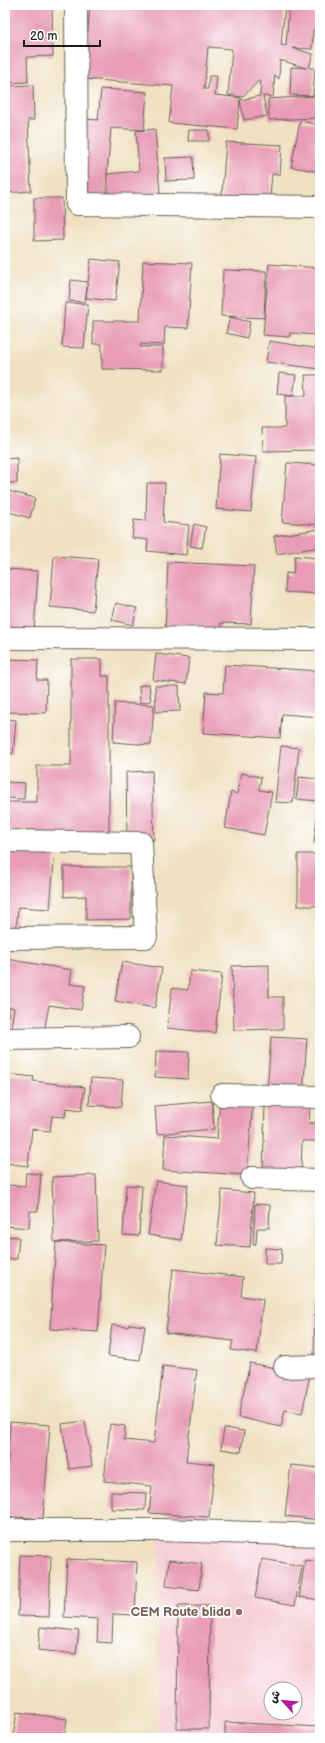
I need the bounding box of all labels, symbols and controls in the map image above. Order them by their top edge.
scale bar [24,22,100,48]
text: 20 m [30,29,57,44]
place label: CEM Route blida [131,1604,231,1620]
marker: CEM Route blida [234,1607,244,1617]
north arrow [263,1681,303,1721]
text: ش [266,1688,283,1705]

